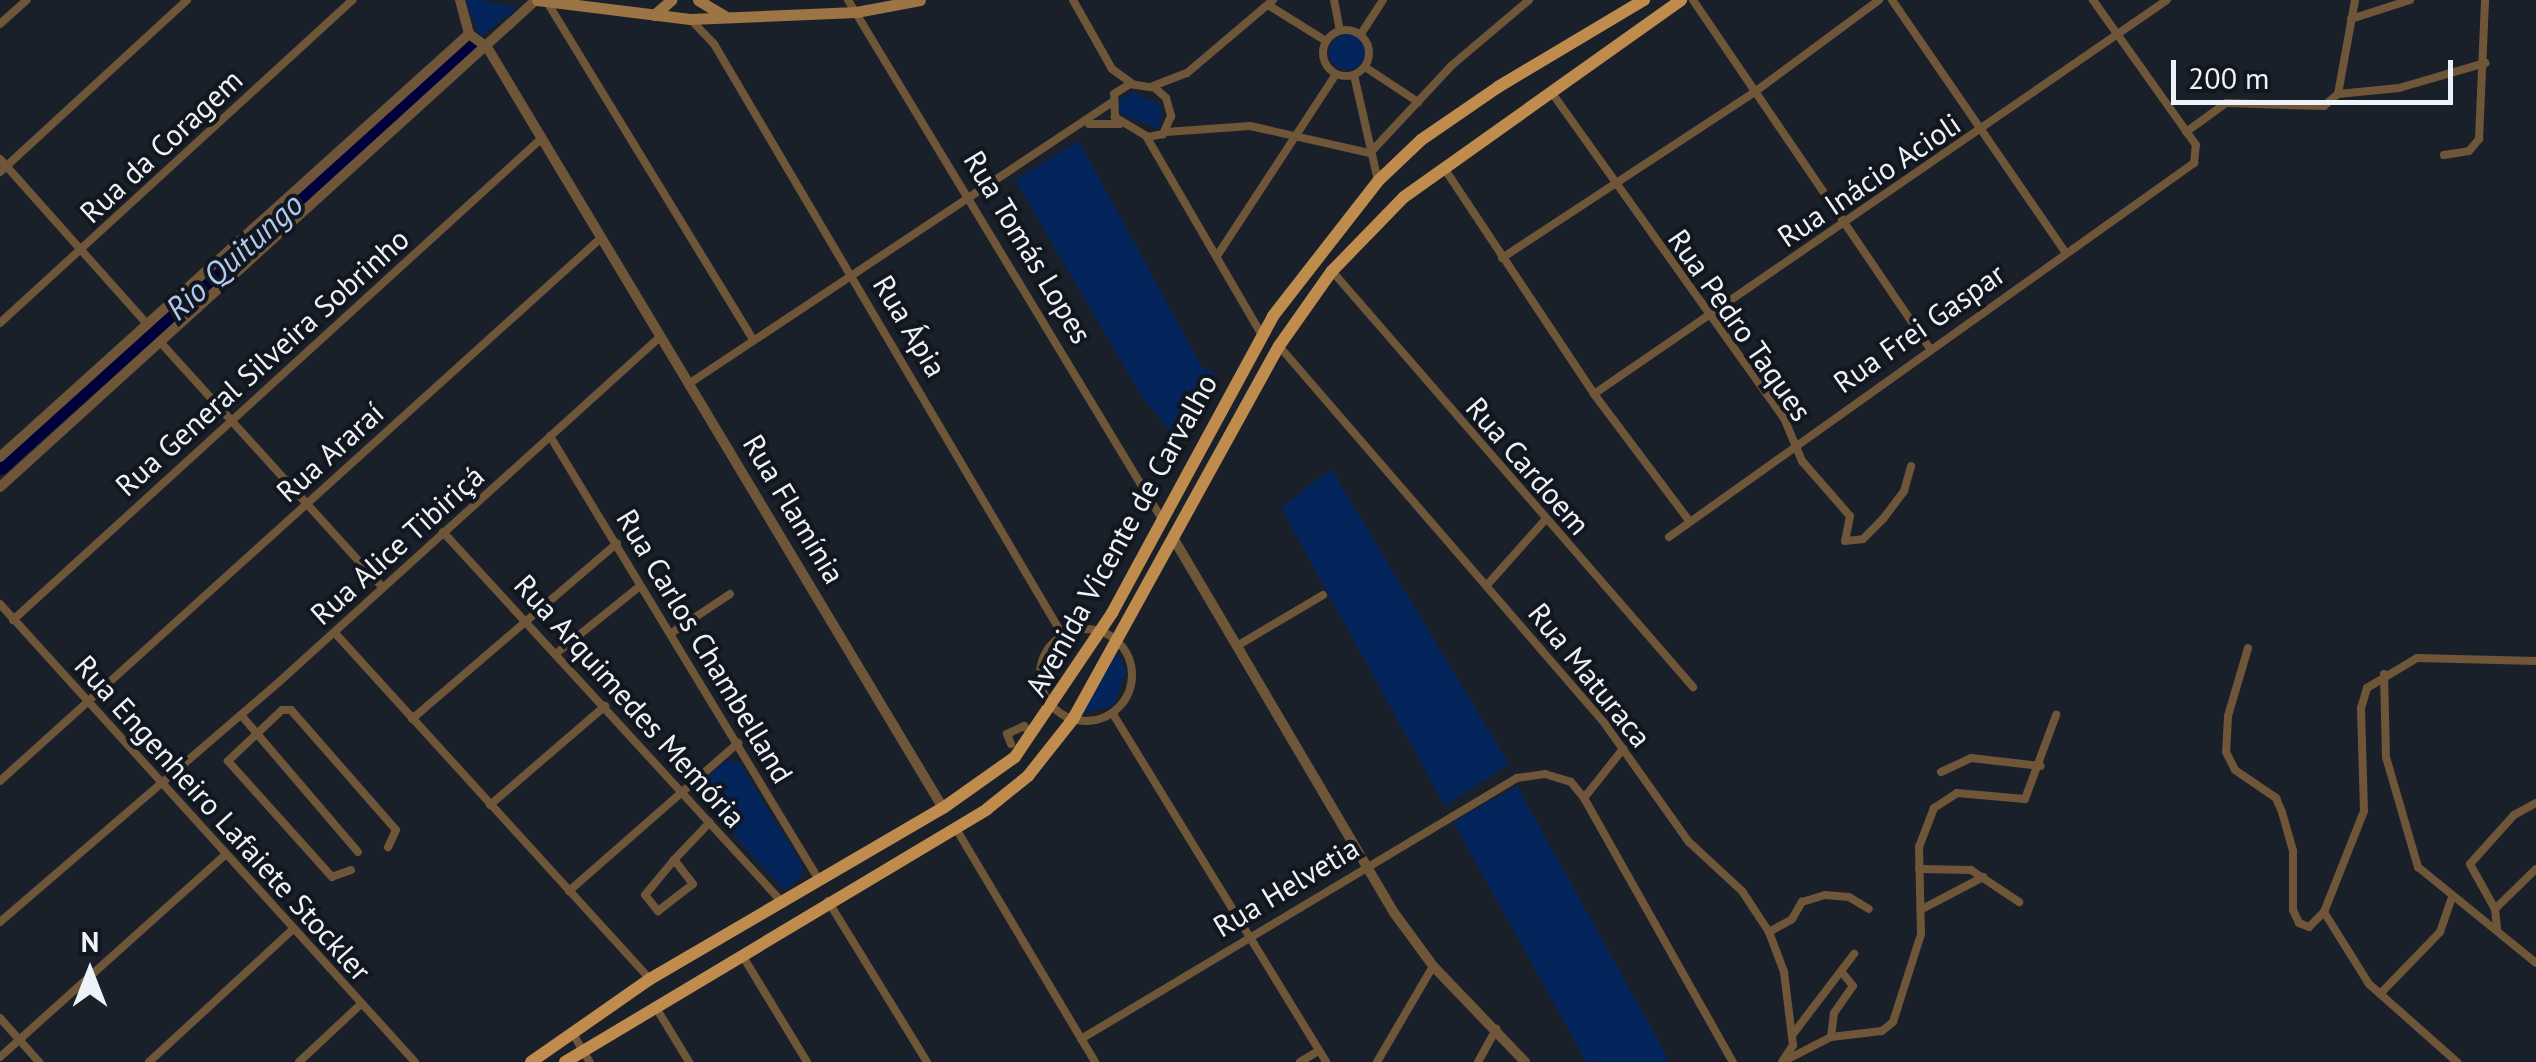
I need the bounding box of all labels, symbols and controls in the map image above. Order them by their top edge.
scale bar [2176,40,2458,102]
text: 200 m [2188,58,2269,97]
street label: Rua da Coragem [72,62,250,230]
street label: Rua Inácio Acioli [1770,105,1968,255]
street label: Rua Tomás Lopes [956,144,1100,350]
water label: Rio Quitungo [158,184,310,328]
street label: Rua General Silveira Sobrinho [108,221,416,503]
street label: Rua Pedro Taques [1660,222,1820,428]
street label: Rua Frei Gaspar [1826,256,2012,400]
street label: Rua Ápia [865,268,955,384]
street label: Avenida Vicente de Carvalho [1017,367,1225,703]
street label: Rua Cardoem [1459,390,1597,542]
street label: Rua Araraí [269,394,391,510]
street label: Rua Flamínia [735,428,853,590]
street label: Rua Alice Tibiriçá [302,457,492,633]
street label: Rua Carlos Chambelland [609,503,801,789]
street label: Rua Arquimedes Memória [507,567,753,835]
street label: Rua Maturaca [1521,596,1659,754]
street label: Rua Engenheiro Lafaiete Stockler [67,648,379,988]
street label: Rua Helvetia [1207,830,1365,944]
north arrow [40,922,140,1022]
text: N [81,923,99,960]

